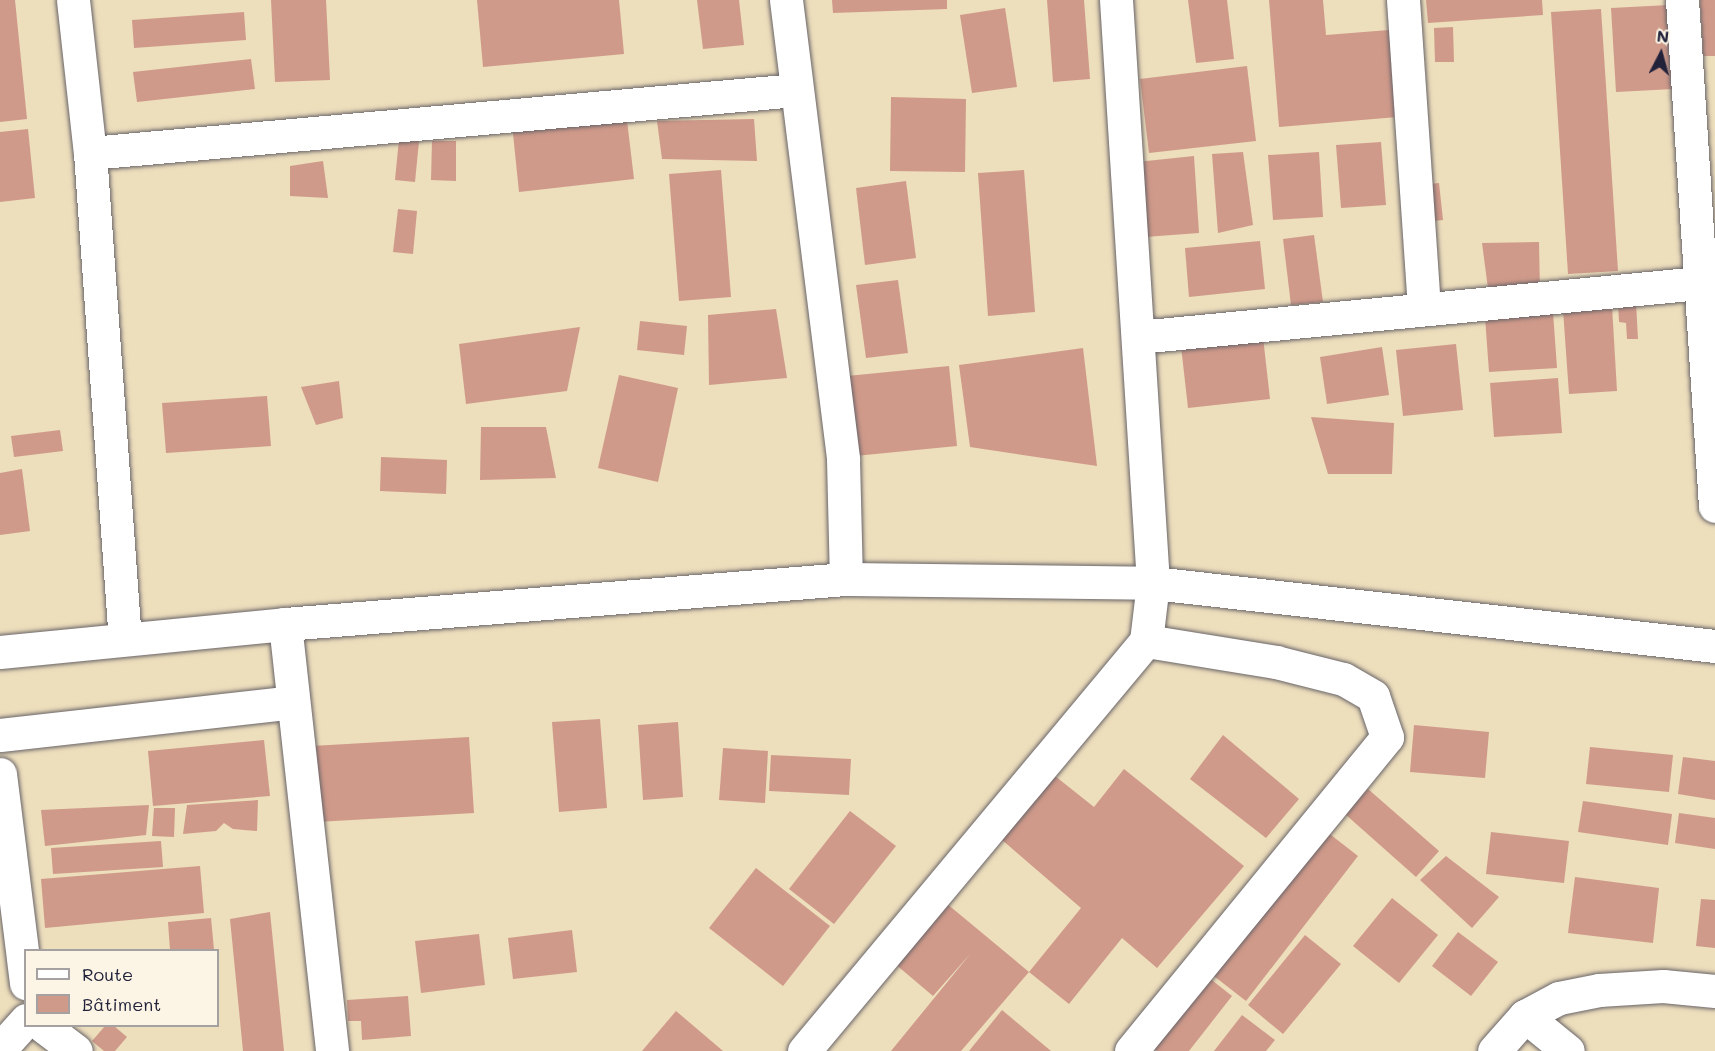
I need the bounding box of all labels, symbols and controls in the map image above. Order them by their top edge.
north arrow [1631,24,1691,84]
text: N [1656,25,1670,47]
legend [24,949,219,1027]
text: Route [82,962,133,986]
text: Bâtiment [82,992,161,1016]

